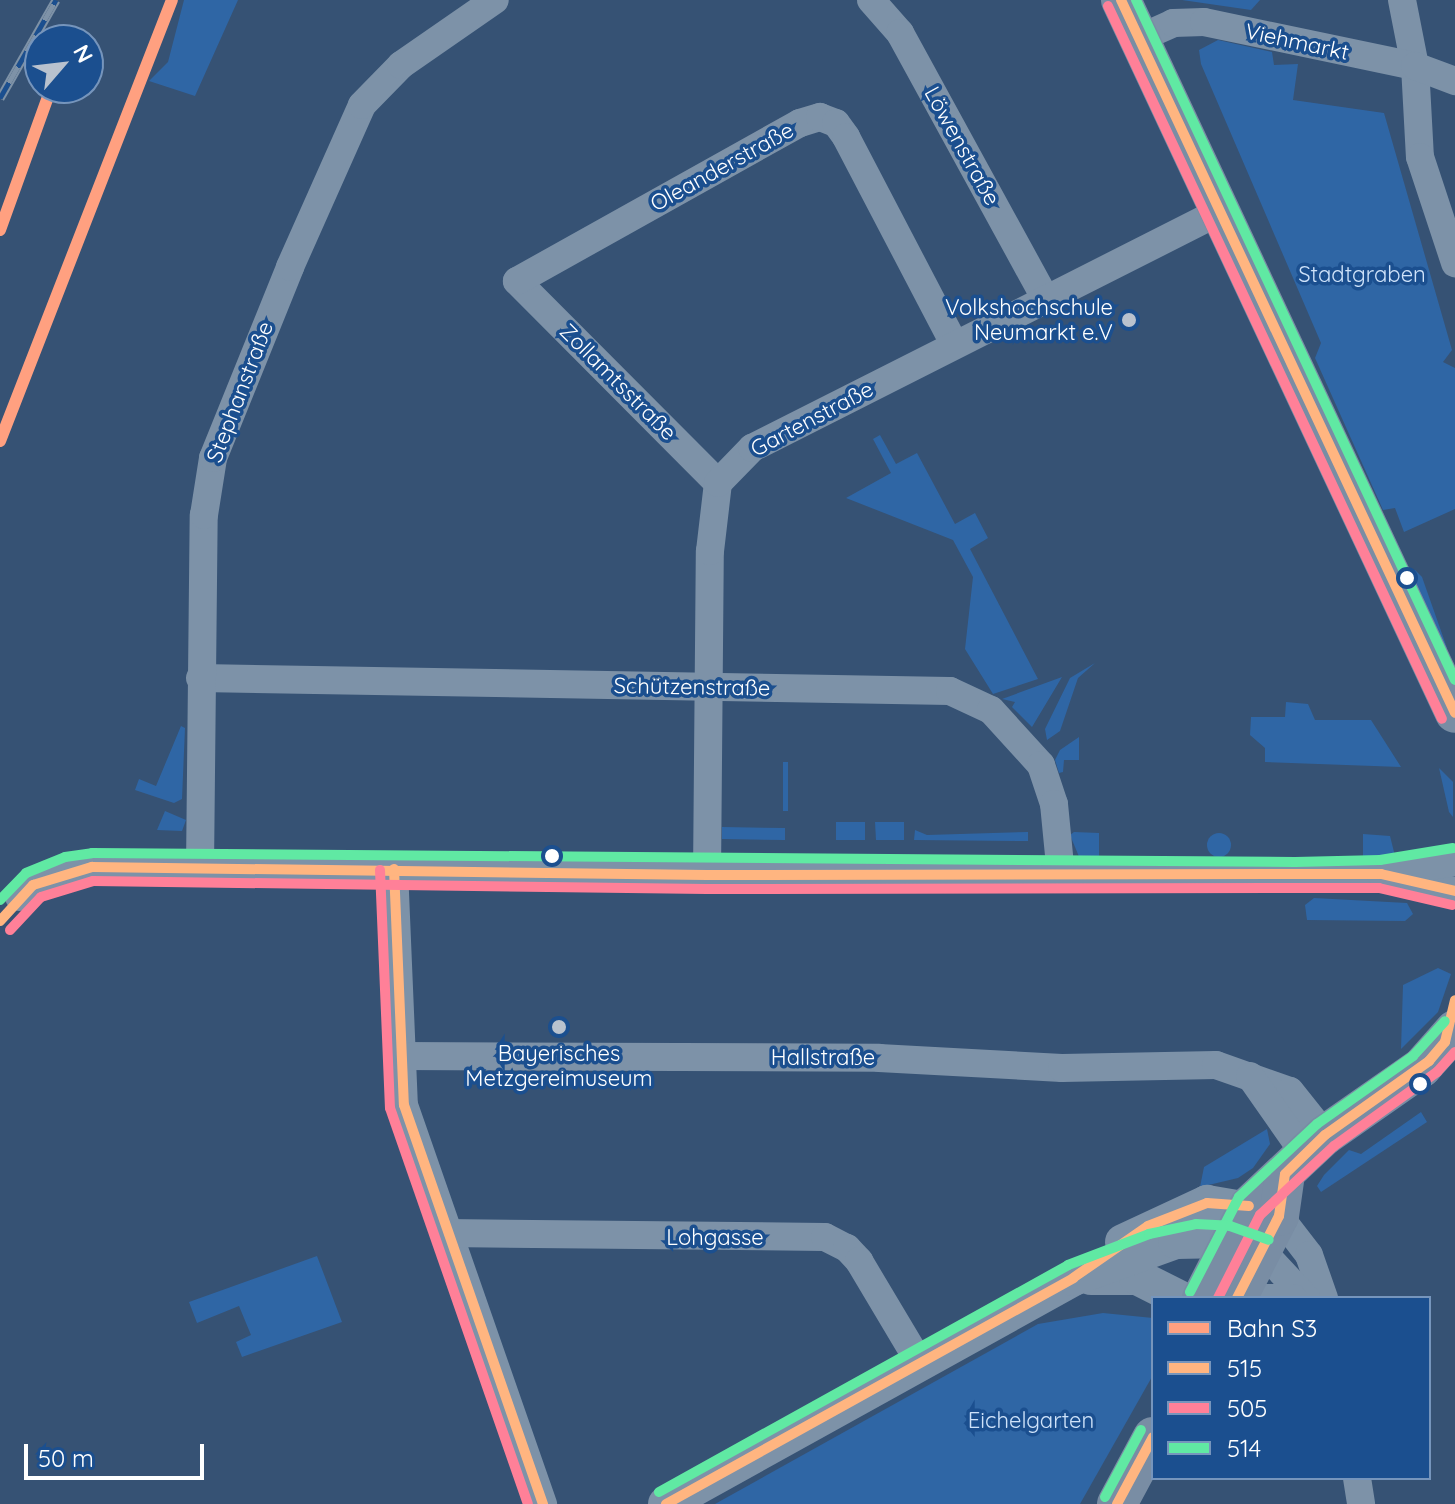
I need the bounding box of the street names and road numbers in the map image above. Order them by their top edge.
street label: Viehmarkt [1243,18,1351,66]
street label: Löwenstraße [919,82,1005,210]
street label: Oleanderstraße [646,117,798,217]
street label: Stephanstraße [201,318,279,466]
street label: Zollamtsstraße [554,318,682,446]
street label: Gartenstraße [746,376,878,462]
street label: Schützenstraße [613,672,771,702]
street label: Hallstraße [771,1045,875,1071]
street label: Lohgasse [666,1225,764,1251]

